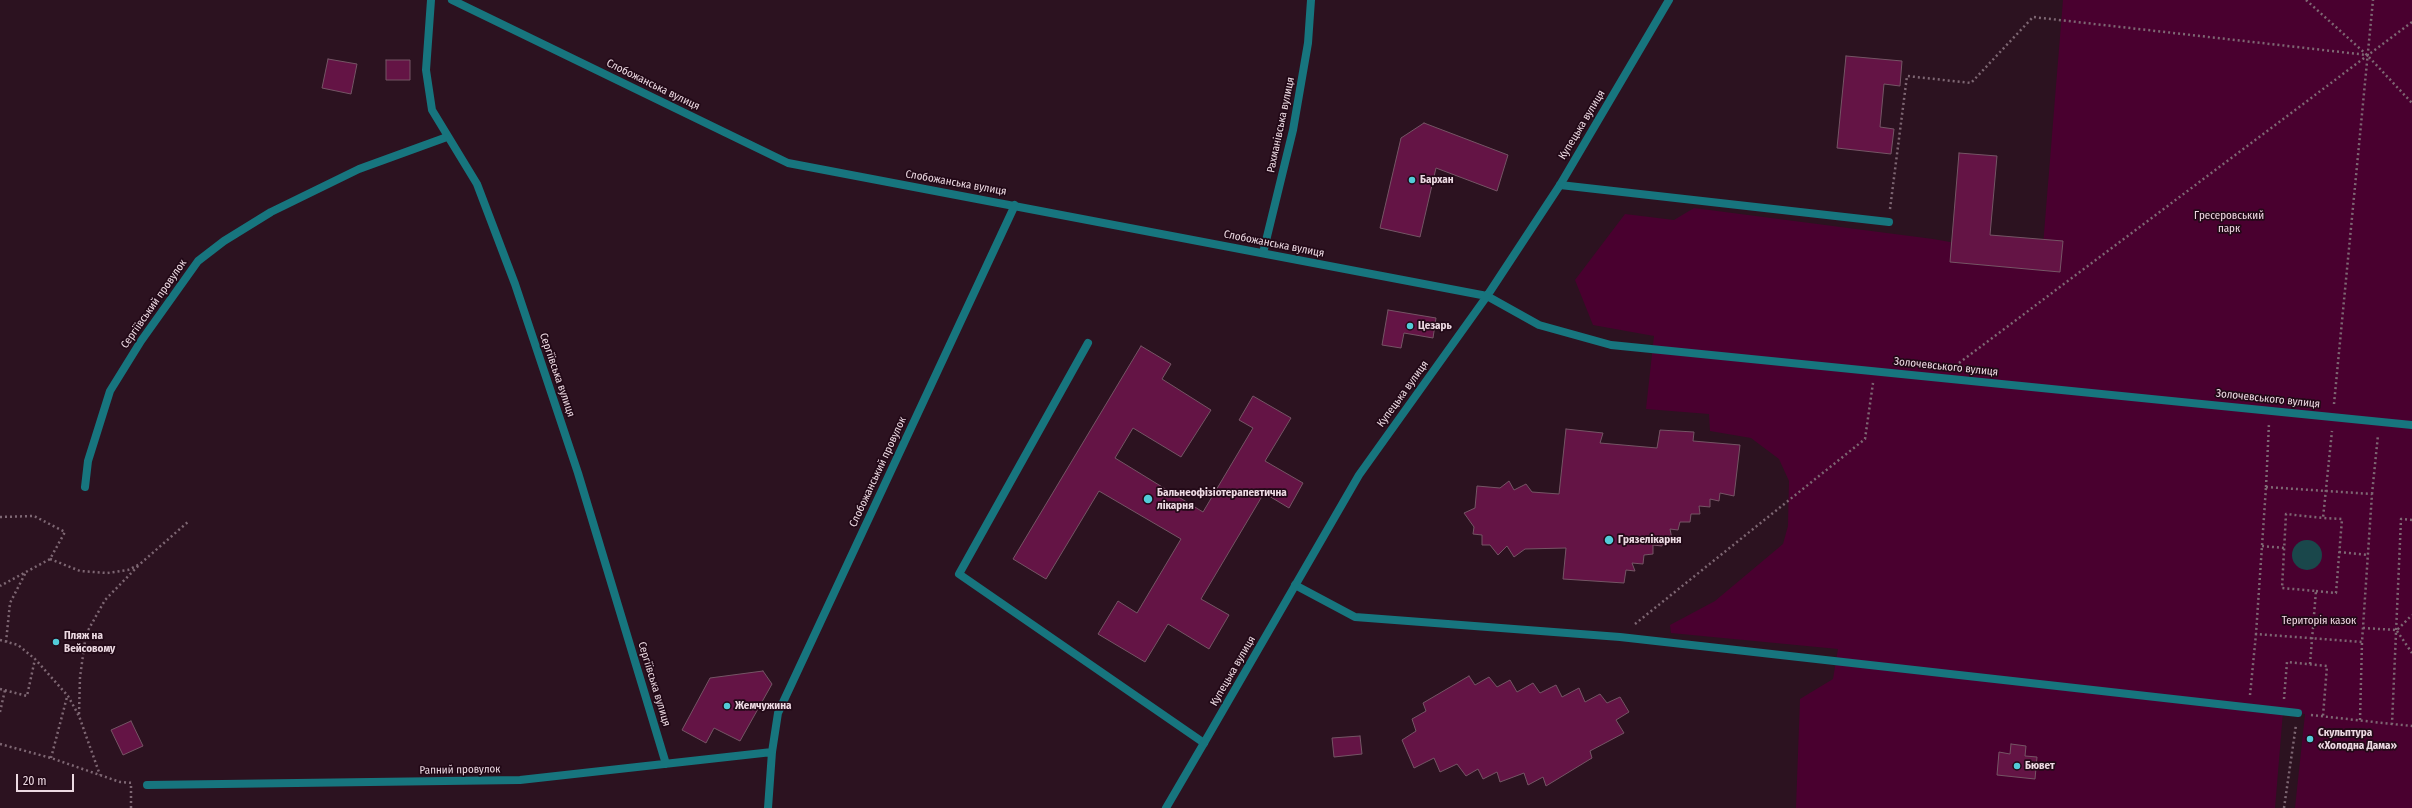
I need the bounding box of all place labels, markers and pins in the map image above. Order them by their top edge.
place label: Бархан [1420,173,1454,187]
marker: Бархан [1407,175,1417,185]
place label: Цезарь [1418,319,1452,333]
marker: Цезарь [1405,321,1415,331]
place label: Бальнеофізіотерапевтична лікарня [1157,486,1287,512]
marker: Бальнеофізіотерапевтична лікарня [1142,493,1154,505]
place label: Грязелікарня [1618,533,1682,547]
marker: Грязелікарня [1603,534,1615,546]
place label: Пляж на Вейсовому [64,629,115,655]
marker: Пляж на Вейсовому [51,637,61,647]
place label: Жемчужина [735,699,791,713]
marker: Жемчужина [722,701,732,711]
place label: Скульптура «Холодна Дама» [2318,726,2397,752]
marker: Скульптура «Холодна Дама» [2305,734,2315,744]
place label: Бювет [2025,759,2055,773]
marker: Бювет [2012,761,2022,771]

